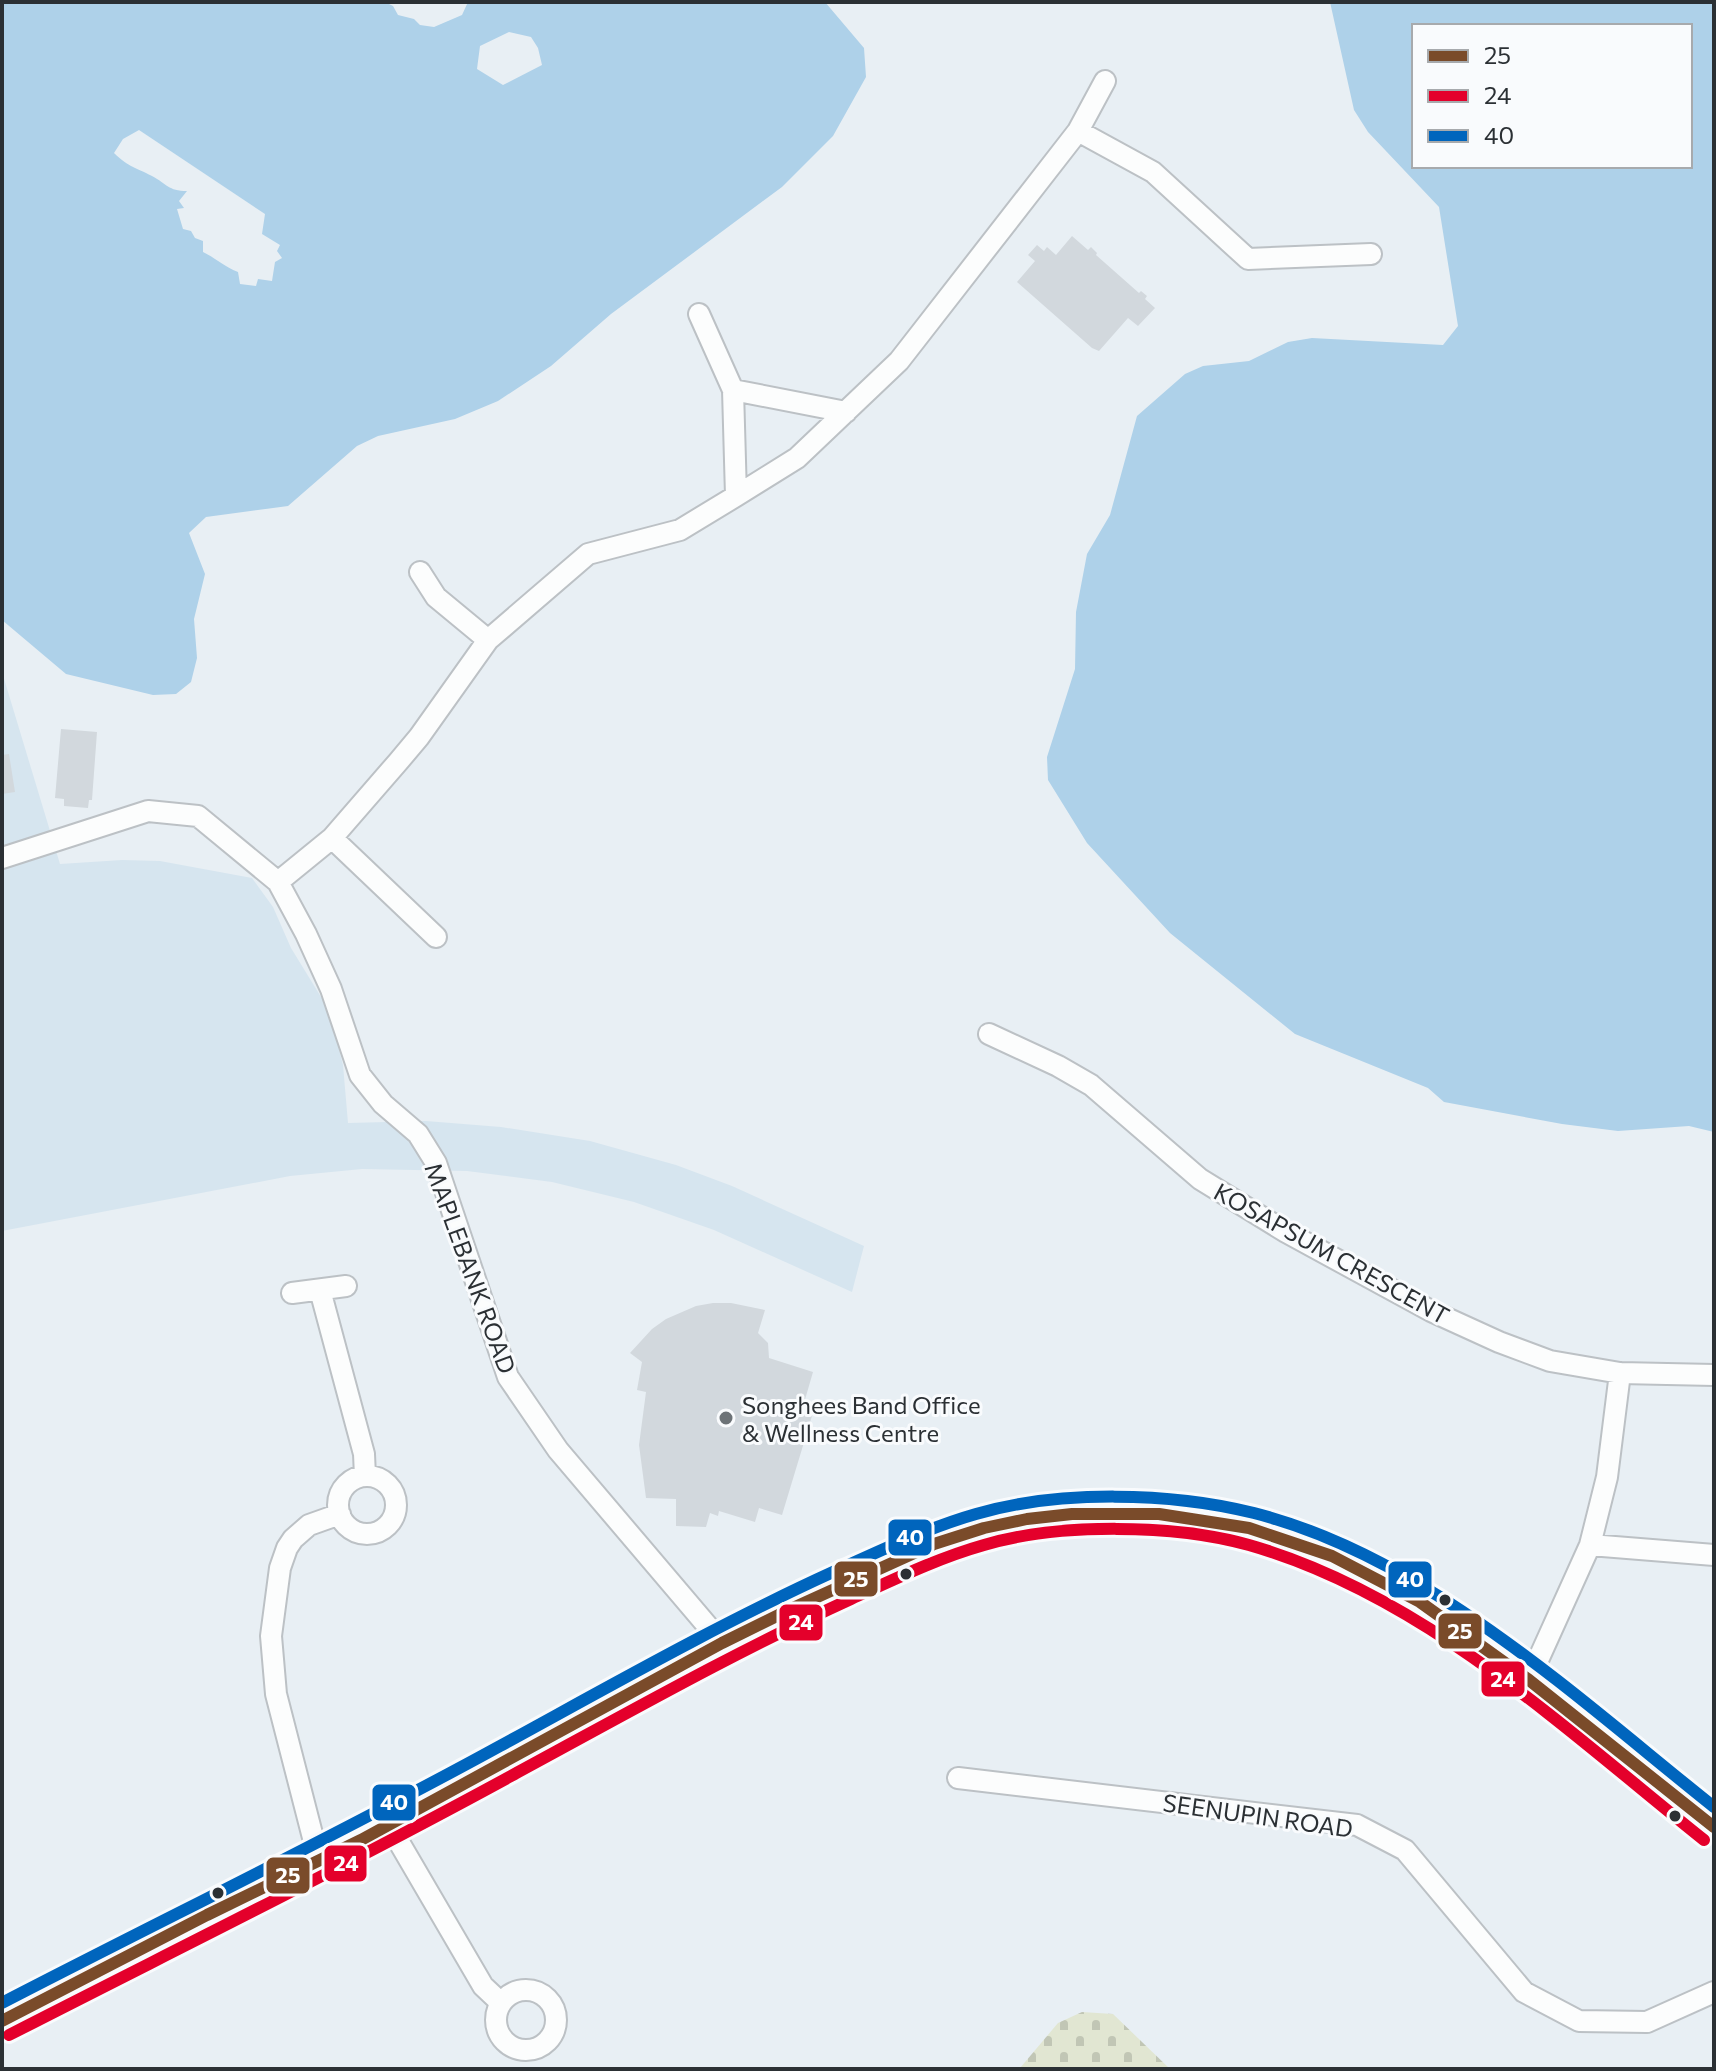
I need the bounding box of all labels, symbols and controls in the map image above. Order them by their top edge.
legend [1412,24,1692,168]
text: 25 [1484,40,1511,69]
text: 24 [1484,80,1511,109]
text: 40 [1484,120,1514,149]
street label: MAPLEBANK ROAD [419,1159,523,1377]
street label: KOSAPSUM CRESCENT [1209,1176,1455,1330]
place label: Songhees Band Office & Wellness Centre [742,1390,981,1447]
marker: Songhees Band Office & Wellness Centre [717,1409,735,1427]
line badge: 40 [887,1518,933,1557]
text: 40 [896,1523,924,1550]
line badge: 25 [833,1560,879,1598]
line badge: 40 [1387,1560,1433,1599]
text: 25 [843,1565,869,1592]
text: 40 [1396,1565,1424,1592]
unlabelled marker [898,1566,914,1582]
unlabelled marker [1437,1592,1453,1608]
line badge: 24 [778,1603,824,1642]
text: 24 [788,1608,814,1635]
line badge: 25 [1437,1612,1483,1650]
text: 25 [1447,1617,1473,1644]
line badge: 24 [1480,1660,1526,1698]
text: 24 [1490,1665,1516,1692]
line badge: 40 [371,1783,417,1822]
street label: SEENUPIN ROAD [1161,1787,1355,1843]
text: 40 [380,1788,408,1815]
unlabelled marker [1667,1808,1683,1824]
line badge: 24 [323,1844,368,1883]
text: 24 [333,1849,359,1876]
line badge: 25 [265,1856,311,1895]
text: 25 [275,1861,301,1888]
unlabelled marker [210,1885,226,1901]

